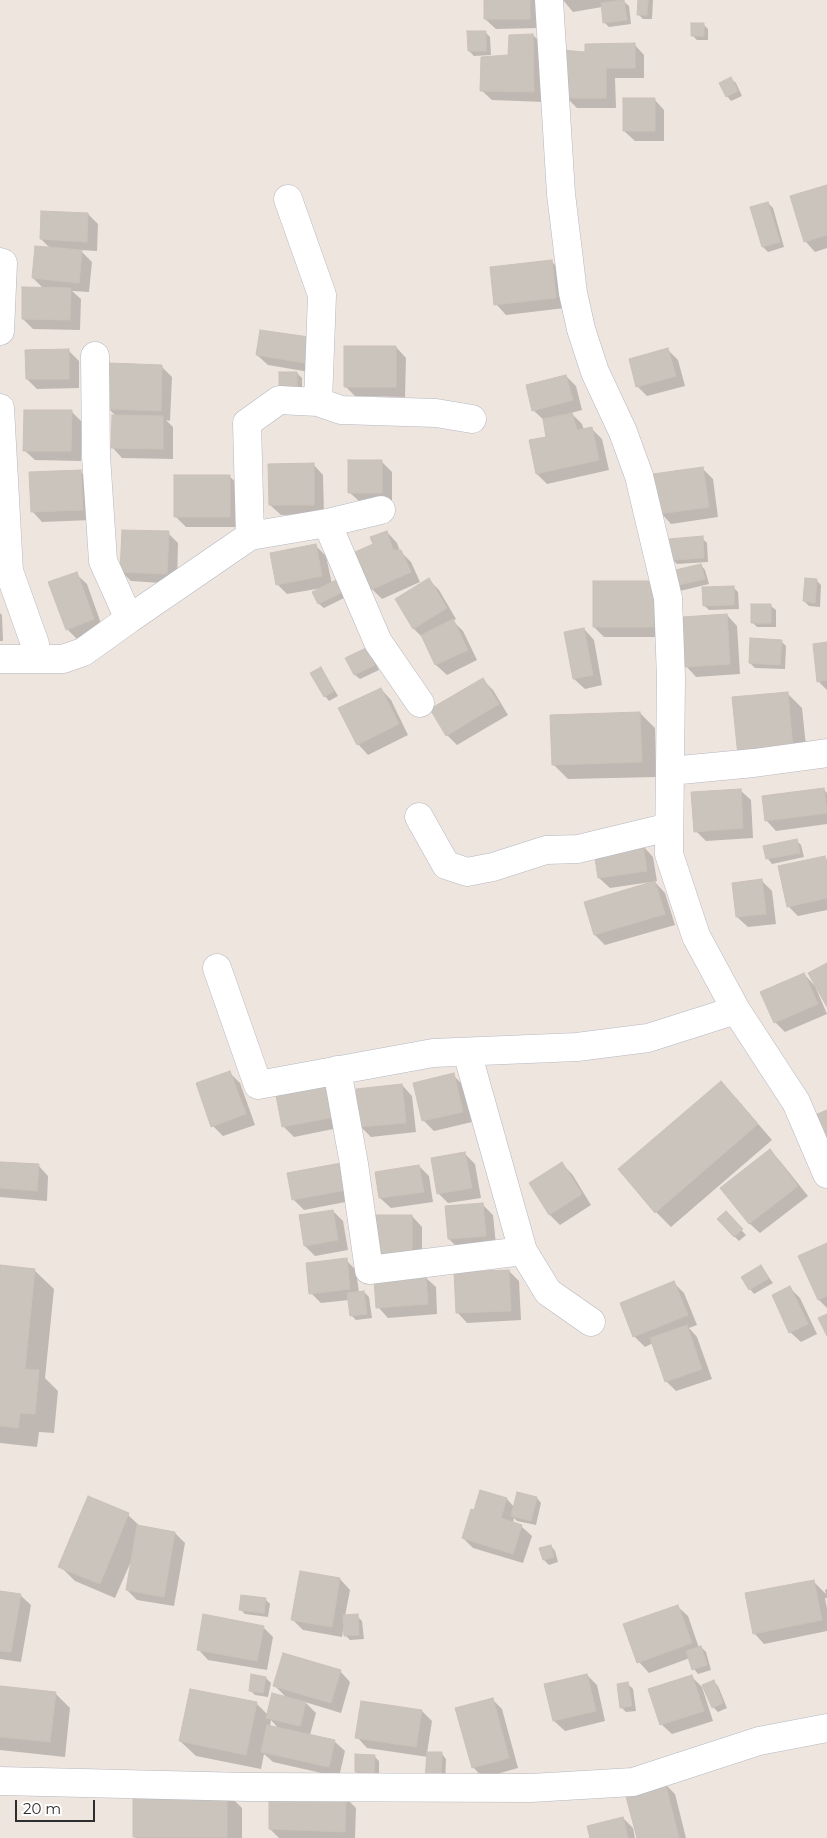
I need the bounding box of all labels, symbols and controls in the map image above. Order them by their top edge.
scale bar [18,1790,98,1822]
text: 20 m [23,1799,61,1818]

